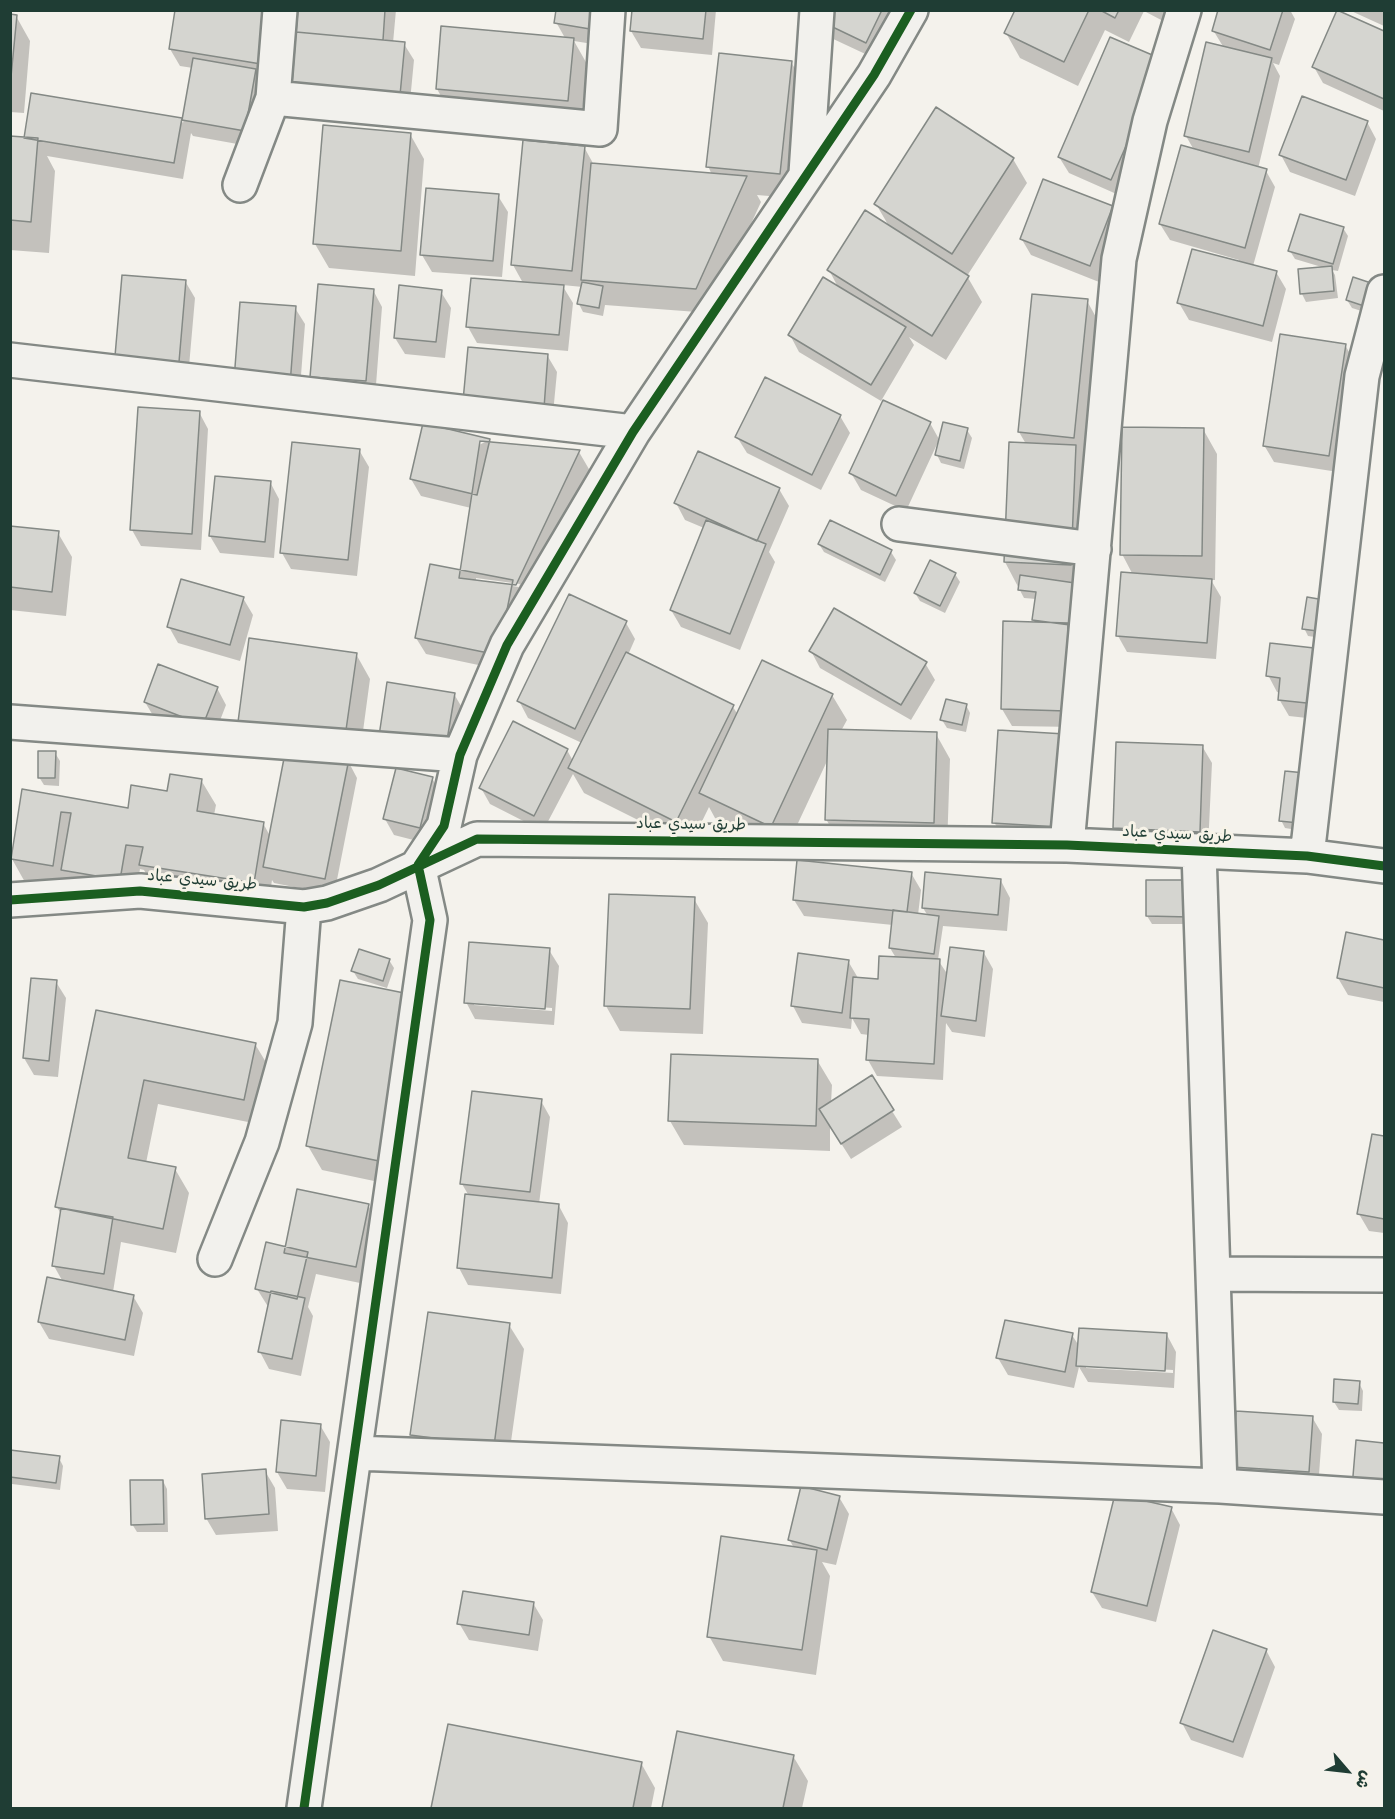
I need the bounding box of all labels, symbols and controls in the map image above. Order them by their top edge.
street label: طريق سيدي عباد [636,815,746,837]
street label: طريق سيدي عباد [1122,824,1232,848]
street label: طريق سيدي عباد [146,868,258,896]
north arrow [1317,1741,1377,1801]
text: ش [1348,1766,1379,1793]

